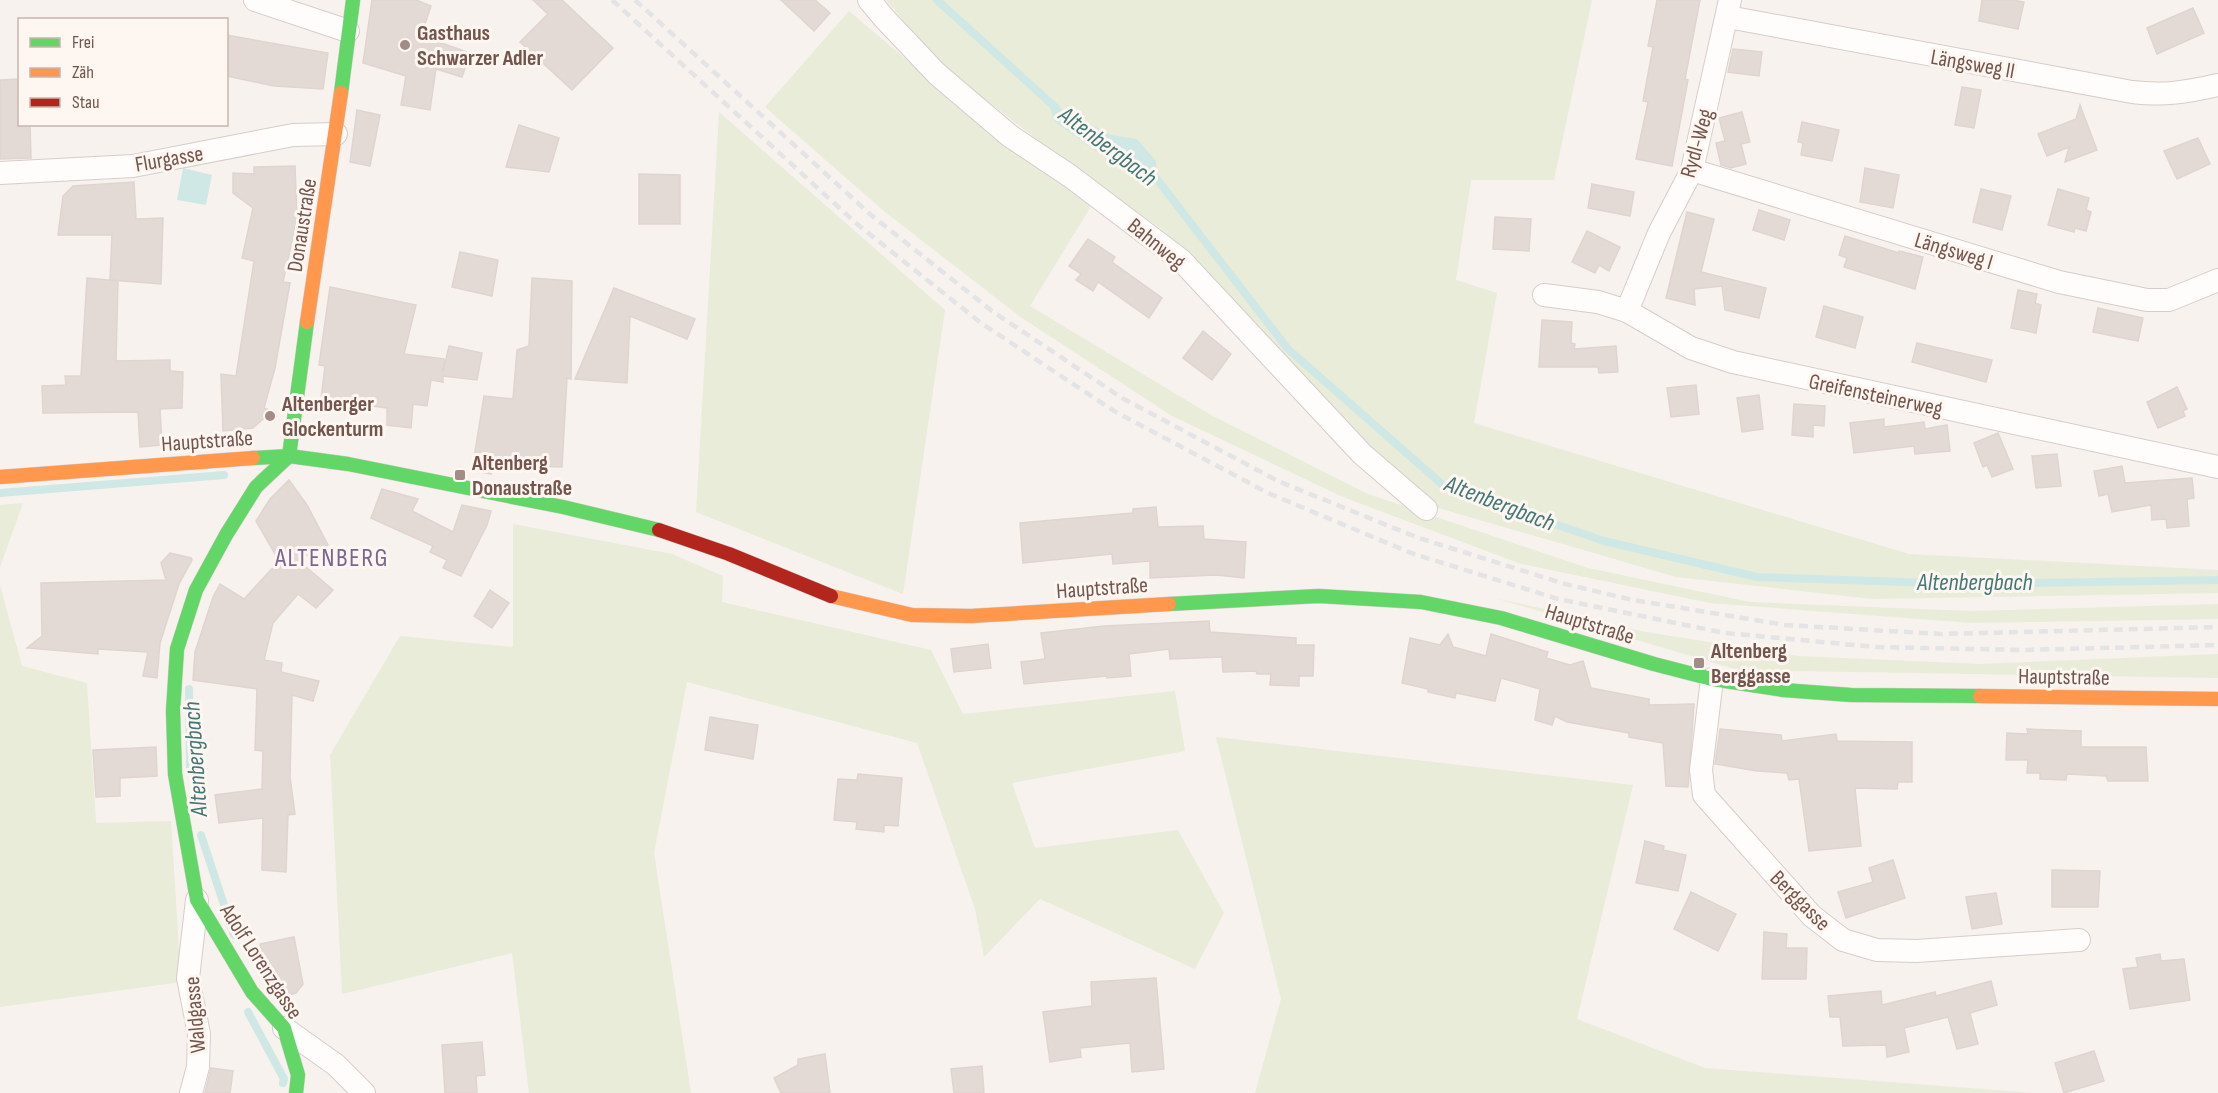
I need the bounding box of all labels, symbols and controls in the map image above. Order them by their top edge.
legend [18,18,228,126]
place label: Gasthaus Schwarzer Adler [417,20,543,72]
text: Frei [72,32,94,53]
marker: Gasthaus Schwarzer Adler [398,38,412,52]
street label: Längsweg II [1929,44,2017,85]
text: Zäh [72,62,94,83]
text: Stau [72,92,100,113]
water label: Altenbergbach [1052,100,1162,193]
street label: Rydl-Weg [1675,106,1720,181]
street label: Flurgasse [133,140,205,179]
street label: Donaustraße [282,177,323,274]
street label: Bahnweg [1122,213,1191,276]
street label: Längsweg I [1911,227,1996,276]
street label: Greifensteinerweg [1806,368,1945,423]
place label: Altenberger Glockenturm [281,391,383,443]
marker: Altenberger Glockenturm [263,409,277,423]
street label: Hauptstraße [160,425,254,458]
place label: Altenberg Donaustraße [471,450,572,502]
marker: Altenberg Donaustraße [453,468,467,482]
water label: Altenbergbach [1440,469,1559,538]
district label: ALTENBERG [274,543,389,574]
water label: Altenbergbach [1916,568,2033,597]
street label: Hauptstraße [1055,572,1149,605]
street label: Hauptstraße [1542,598,1637,651]
place label: Altenberg Berggasse [1710,638,1791,690]
marker: Altenberg Berggasse [1692,656,1706,670]
street label: Hauptstraße [2018,663,2110,692]
water label: Altenbergbach [177,700,214,818]
street label: Berggasse [1764,865,1836,937]
street label: Adolf Lorenzgasse [213,898,308,1024]
street label: Waldgasse [179,975,212,1054]

